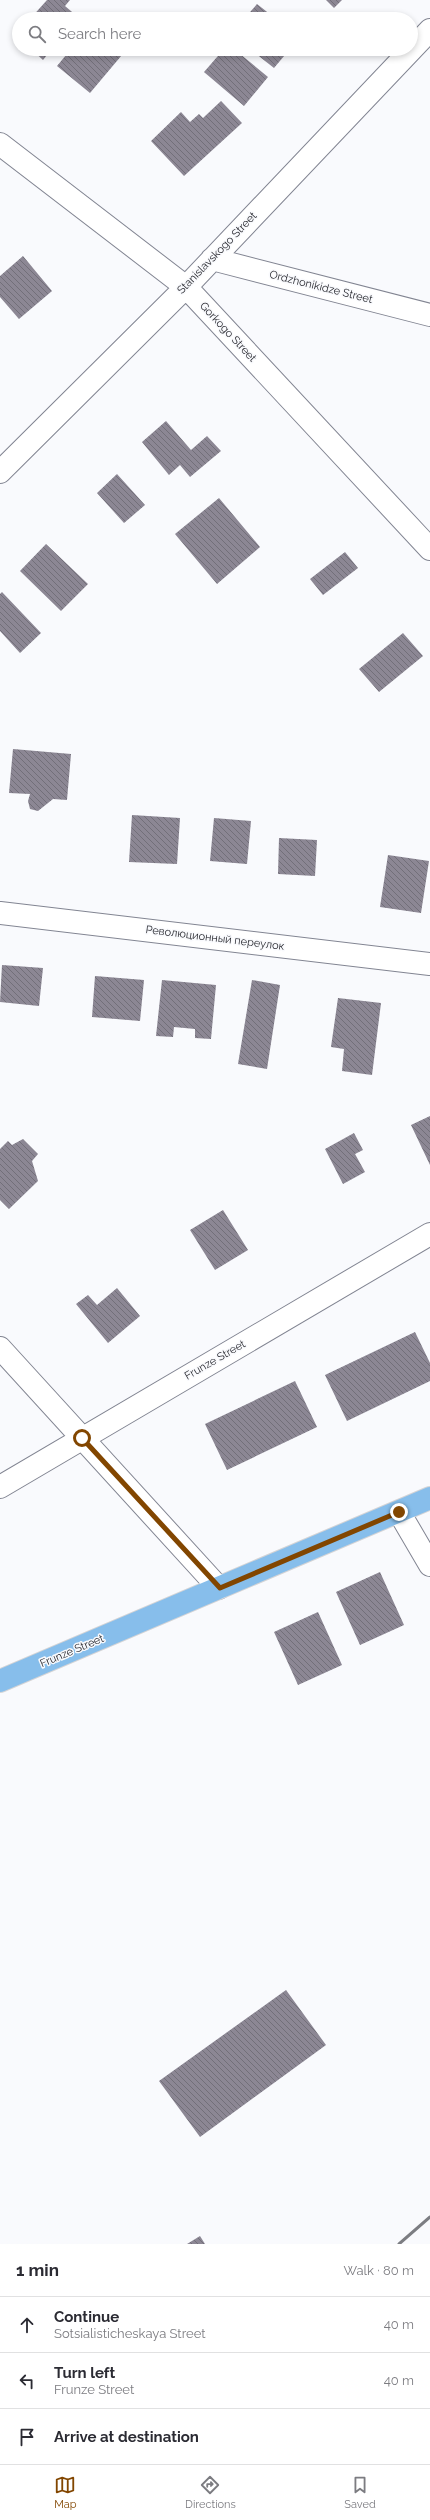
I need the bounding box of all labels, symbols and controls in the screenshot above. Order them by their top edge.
search box [12,12,418,56]
icon: search [26,23,48,45]
text: Search here [58,25,141,43]
street label: Stanislavskogo Street [174,209,260,297]
street label: Ordzhonikidze Street [268,268,374,306]
street label: Gorkogo Street [197,299,259,365]
street label: Революционный переулок [145,923,285,953]
street label: Frunze Street [182,1337,248,1383]
route start [73,1429,91,1447]
route end [390,1503,408,1521]
street label: Frunze Street [38,1632,106,1670]
text: 1 min [16,2260,59,2280]
text: Walk · 80 m [344,2263,414,2278]
text: Continue [54,2308,119,2326]
icon: ahead [16,2314,38,2336]
text: 40 m [384,2317,414,2332]
text: Sotsialisticheskaya Street [54,2326,206,2341]
text: Turn left [54,2364,115,2382]
icon: left [16,2370,38,2392]
text: 40 m [384,2373,414,2388]
text: Frunze Street [54,2382,134,2397]
icon: arrive [16,2426,38,2448]
text: Arrive at destination [54,2428,199,2446]
tab: Map [54,2474,77,2511]
tab: Directions [185,2474,236,2511]
tab: Saved [344,2474,376,2511]

